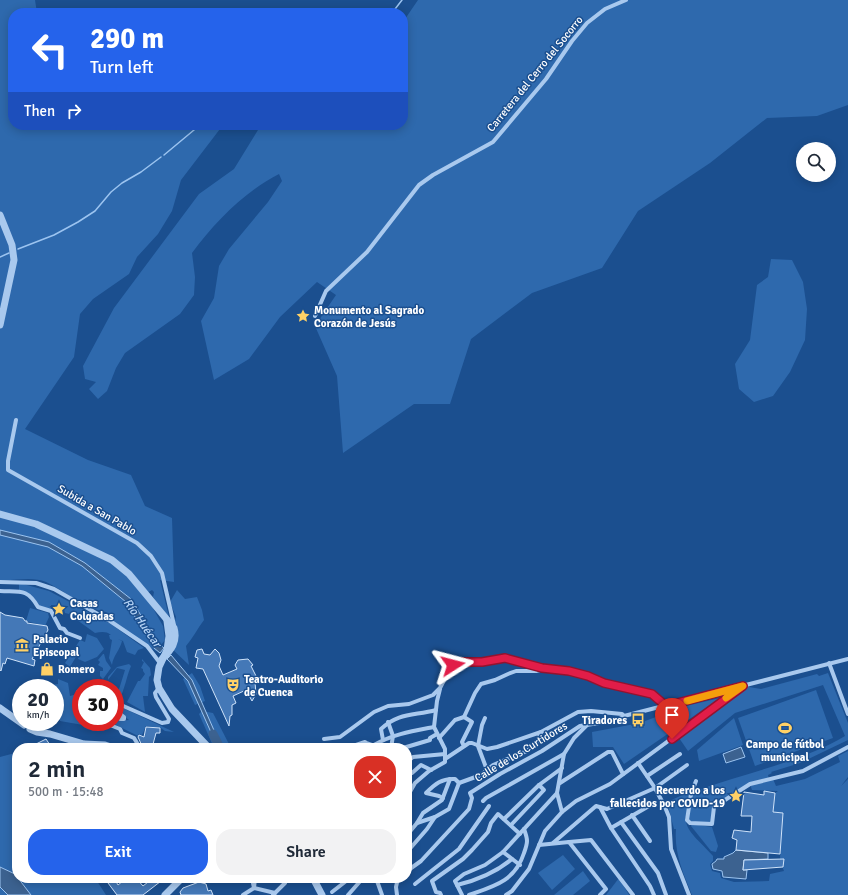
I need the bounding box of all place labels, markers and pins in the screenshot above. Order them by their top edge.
place label: Monumento al Sagrado Corazón de Jesús [314,304,424,330]
place icon: Monumento al Sagrado Corazón de Jesús [295,308,311,324]
place label: Casas Colgadas [70,597,114,623]
place icon: Casas Colgadas [51,601,67,617]
place label: Palacio Episcopal [33,633,80,659]
museum icon: Palacio Episcopal [14,637,30,653]
shop icon: Romero [39,661,55,677]
place label: Romero [58,663,95,676]
place label: Teatro-Auditorio de Cuenca [244,673,324,699]
theatre icon: Teatro-Auditorio de Cuenca [225,677,241,693]
pin [655,698,689,739]
bus stop icon: Tiradores [630,712,646,728]
place label: Tiradores [582,714,627,727]
sports icon: Campo de fútbol municipal [777,720,793,736]
place label: Campo de fútbol municipal [746,738,825,764]
place label: Recuerdo a los fallecidos por COVID-19 [609,784,725,810]
place icon: Recuerdo a los fallecidos por COVID-19 [728,788,744,804]

